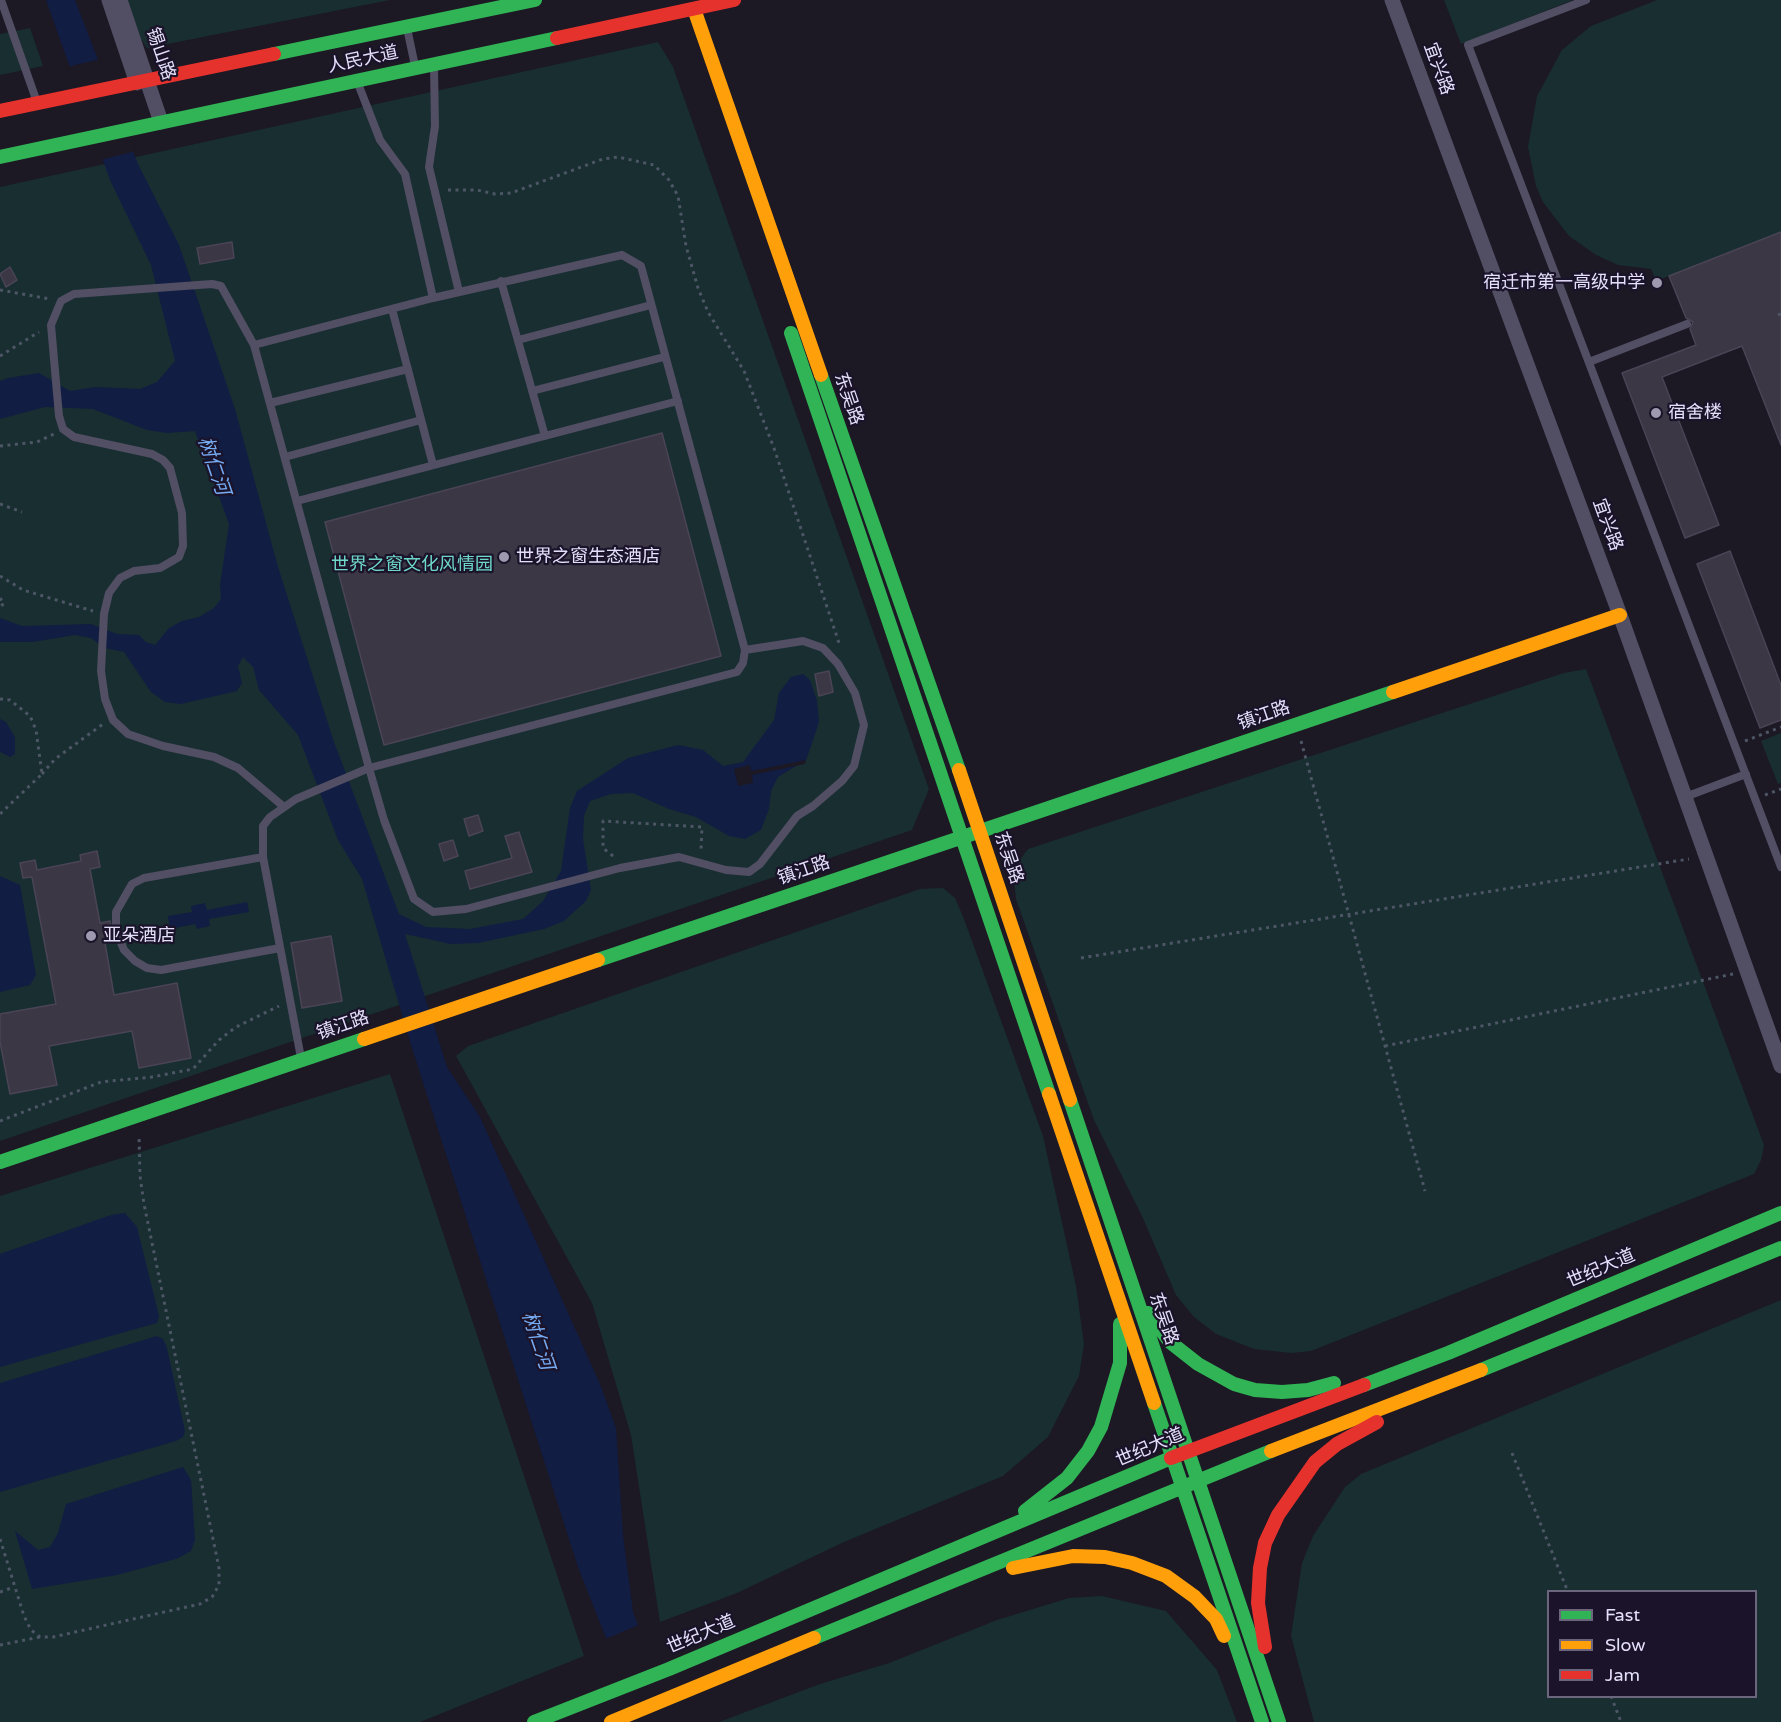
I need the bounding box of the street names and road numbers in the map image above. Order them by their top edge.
street label: 锡山路 [141,25,179,83]
street label: 宜兴路 [1419,40,1457,98]
street label: 人民大道 [326,42,400,78]
street label: 东吴路 [829,370,867,428]
street label: 宜兴路 [1588,496,1626,554]
street label: 镇江路 [1235,697,1293,735]
street label: 东吴路 [989,829,1027,887]
street label: 镇江路 [775,852,833,890]
street label: 镇江路 [314,1007,372,1045]
street label: 世纪大道 [1564,1245,1638,1293]
street label: 东吴路 [1144,1290,1182,1348]
street label: 世纪大道 [1113,1424,1187,1472]
street label: 世纪大道 [664,1611,738,1659]

